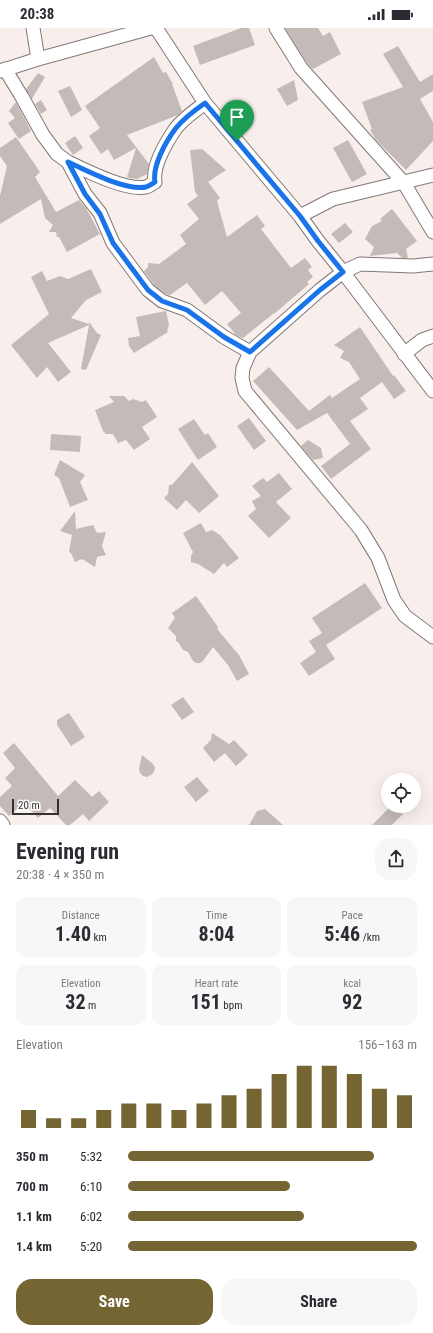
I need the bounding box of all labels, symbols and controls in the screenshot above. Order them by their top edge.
text: 20:38 [20,5,54,23]
pin [220,100,254,141]
icon: arrive [226,106,248,128]
map controls [381,773,421,813]
button: locate [381,773,421,813]
scale bar [12,797,59,816]
text: 20 m [18,799,40,812]
button: share [375,838,417,880]
text: Evening run [16,839,119,864]
text: 20:38 · 4 × 350 m [16,867,104,882]
text: Distance [62,909,100,922]
text: Time [206,909,227,922]
text: Pace [341,909,363,922]
text: 1.40 [55,922,91,946]
text: 8:04 [199,922,234,946]
text: 5:46 [324,922,360,946]
text: km [91,931,107,944]
text: /km [360,931,380,944]
text: Elevation [61,977,101,990]
text: Heart rate [195,977,238,990]
text: kcal [343,977,361,990]
text: 32 [65,990,86,1014]
text: 151 [191,990,221,1014]
text: 92 [342,990,362,1014]
text: m [86,999,96,1012]
text: bpm [221,999,242,1012]
text: Elevation [16,1037,63,1052]
text: 156–163 m [358,1037,417,1052]
text: 350 m [16,1149,48,1164]
text: 5:32 [80,1149,102,1164]
text: 700 m [16,1179,48,1194]
text: 6:10 [80,1179,102,1194]
text: 1.1 km [16,1209,52,1224]
text: 6:02 [80,1209,102,1224]
text: 1.4 km [16,1239,52,1254]
text: 5:20 [80,1239,102,1254]
button: Save [16,1279,213,1325]
button: Share [221,1279,417,1325]

